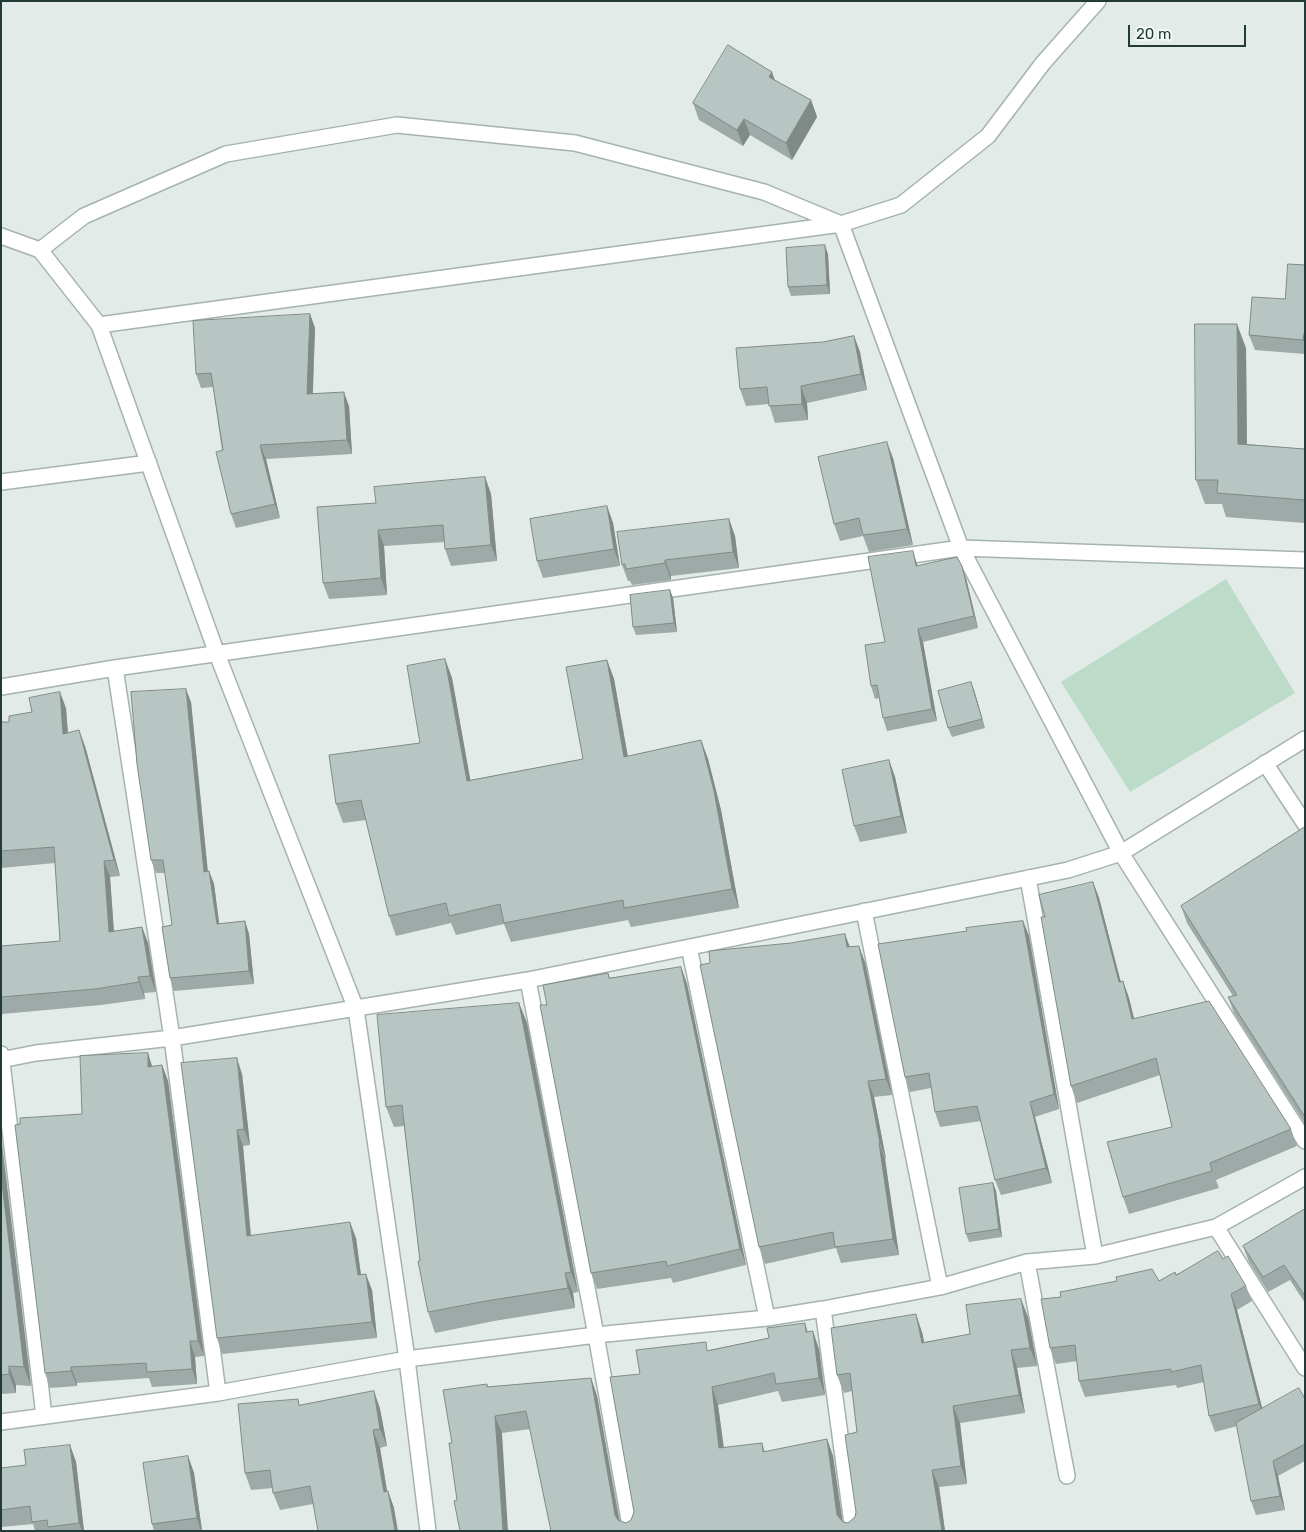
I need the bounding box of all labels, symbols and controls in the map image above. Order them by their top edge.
scale bar [1131,15,1248,47]
text: 20 m [1136,25,1171,43]

